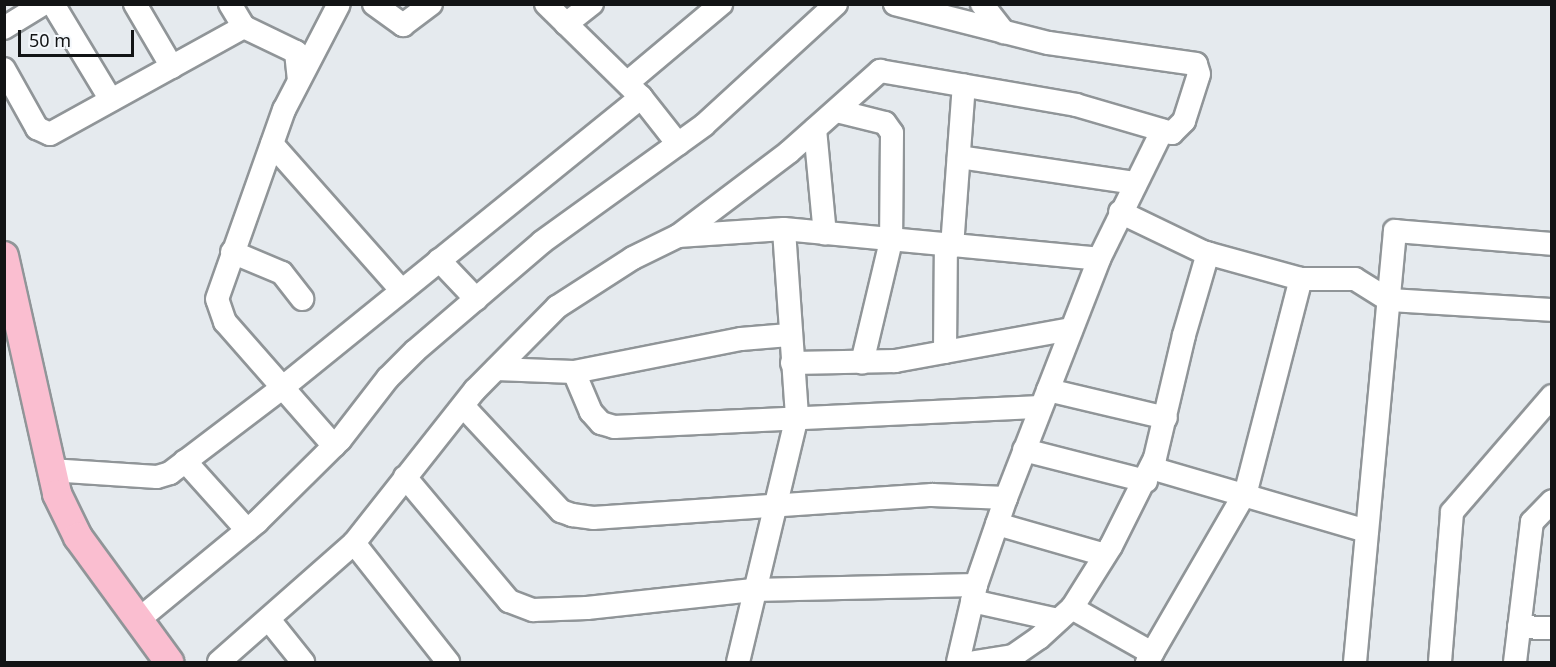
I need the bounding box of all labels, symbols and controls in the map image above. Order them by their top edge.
scale bar [21,18,136,56]
text: 50 m [29,28,71,52]

